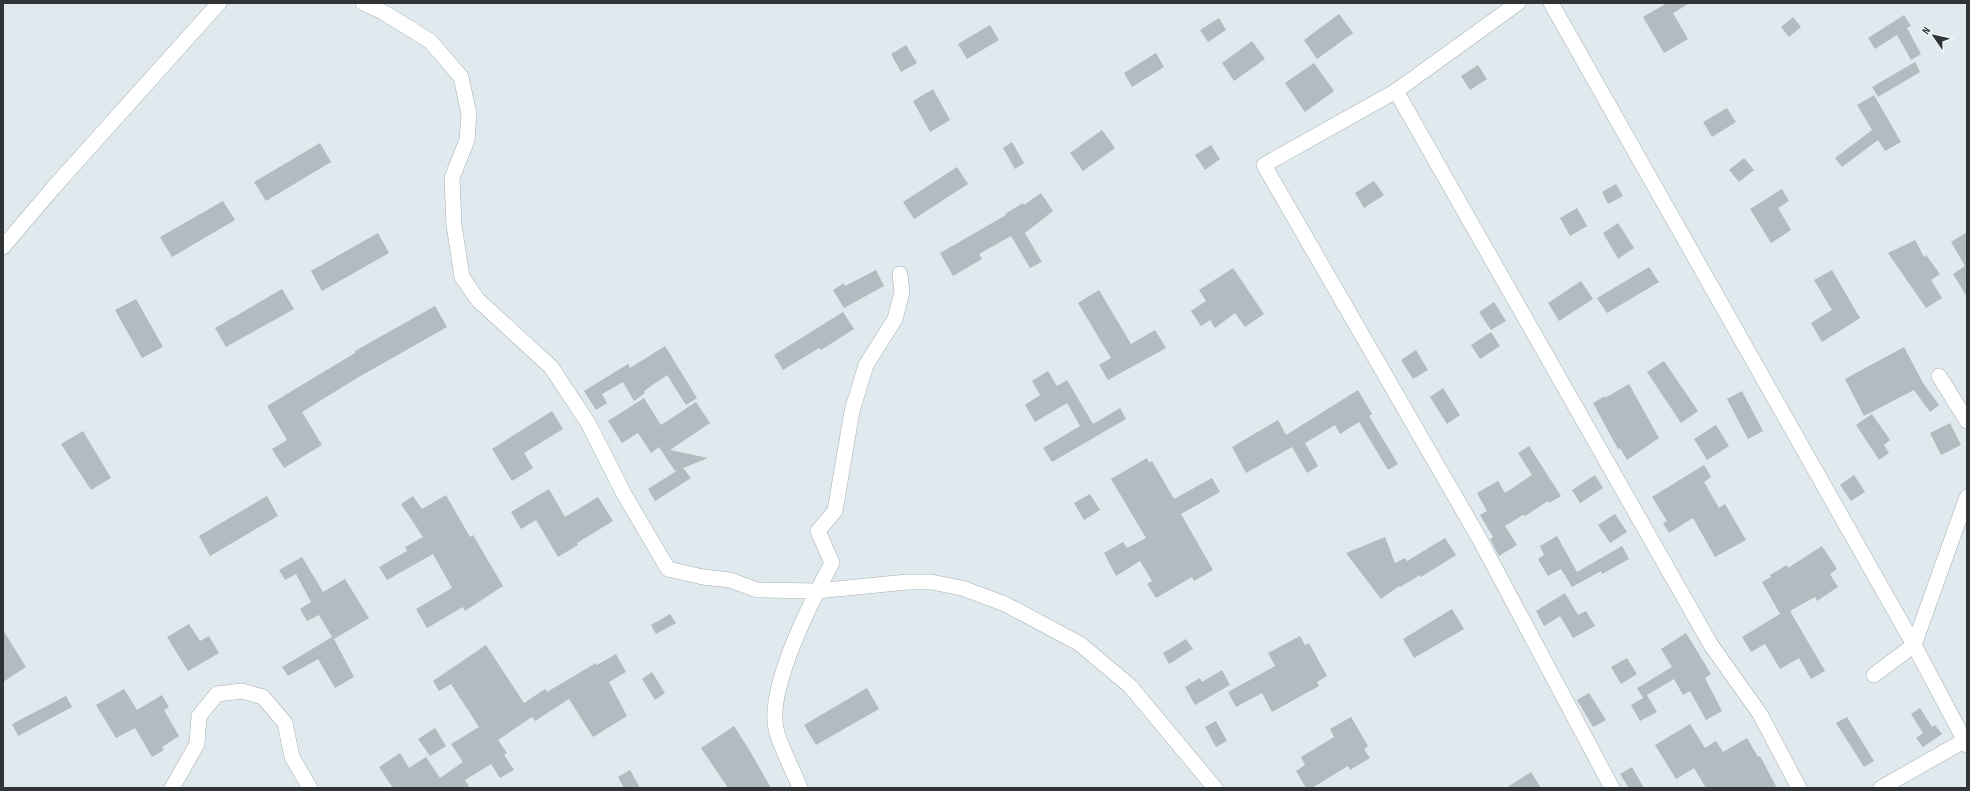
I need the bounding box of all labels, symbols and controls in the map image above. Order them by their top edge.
north arrow [1914,16,1954,56]
text: N [1919,25,1933,37]

